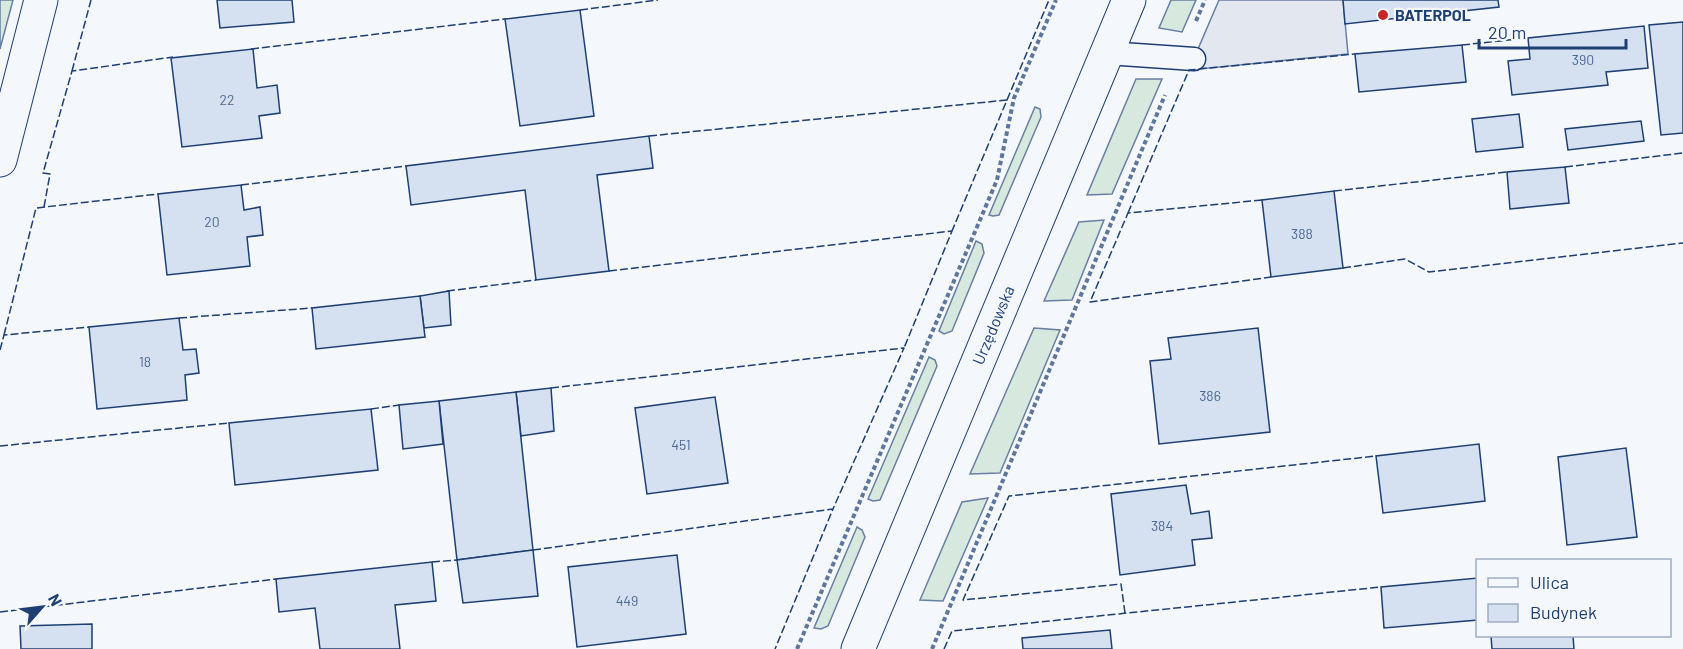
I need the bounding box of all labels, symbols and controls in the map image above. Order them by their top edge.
place label: BATERPOL [1395,5,1471,24]
marker: BATERPOL [1376,8,1390,22]
scale bar [1479,12,1626,50]
text: 20 m [1488,21,1526,43]
house number: 390 [1572,51,1594,68]
house number: 22 [219,91,235,108]
house number: 20 [204,213,220,230]
house number: 388 [1291,225,1313,242]
street label: Urzędowska [968,283,1018,367]
house number: 18 [139,353,151,370]
house number: 386 [1199,387,1221,404]
house number: 451 [671,436,691,453]
house number: 384 [1151,517,1173,534]
legend [1476,559,1671,637]
text: Ulica [1530,571,1569,593]
north arrow [12,577,72,637]
text: N [45,591,67,609]
house number: 449 [616,592,638,609]
text: Budynek [1530,601,1597,623]

